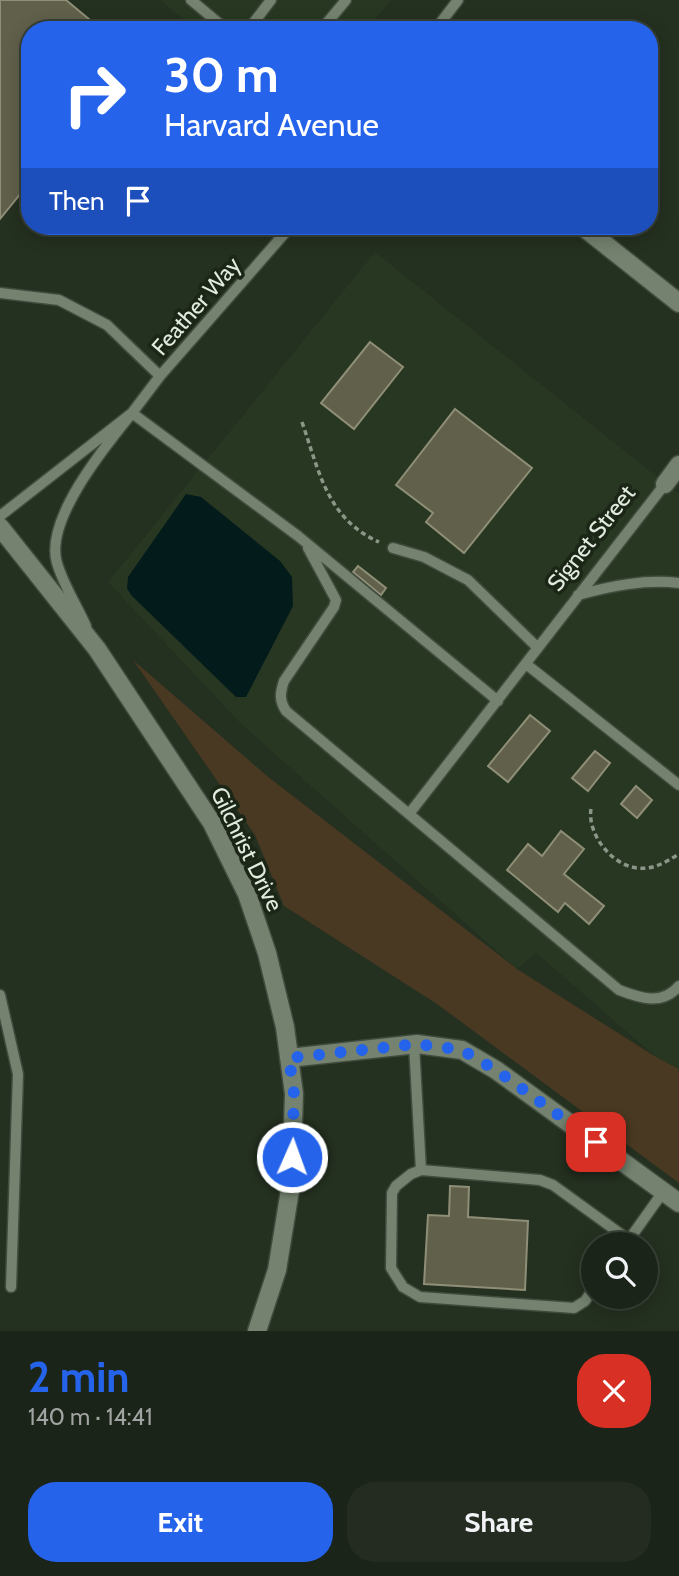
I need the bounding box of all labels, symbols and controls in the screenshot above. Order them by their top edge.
text: 30 m [164,45,279,104]
icon: right [49,49,140,140]
text: Harvard Avenue [164,105,379,144]
icon: arrive [119,182,157,220]
text: Then [49,185,105,217]
street label: Feather Way [146,251,247,361]
street label: Signet Street [541,479,641,596]
street label: Gilchrist Drive [205,782,289,916]
pin [566,1112,626,1172]
position arrow [255,1120,329,1194]
icon: arrive [577,1123,615,1161]
map controls [581,1232,658,1309]
button: search [581,1232,658,1309]
text: 2 min [28,1351,129,1403]
button: close [577,1354,651,1428]
text: 140 m · 14:41 [28,1403,152,1431]
button: Exit [28,1482,333,1562]
button: Share [347,1482,651,1562]

